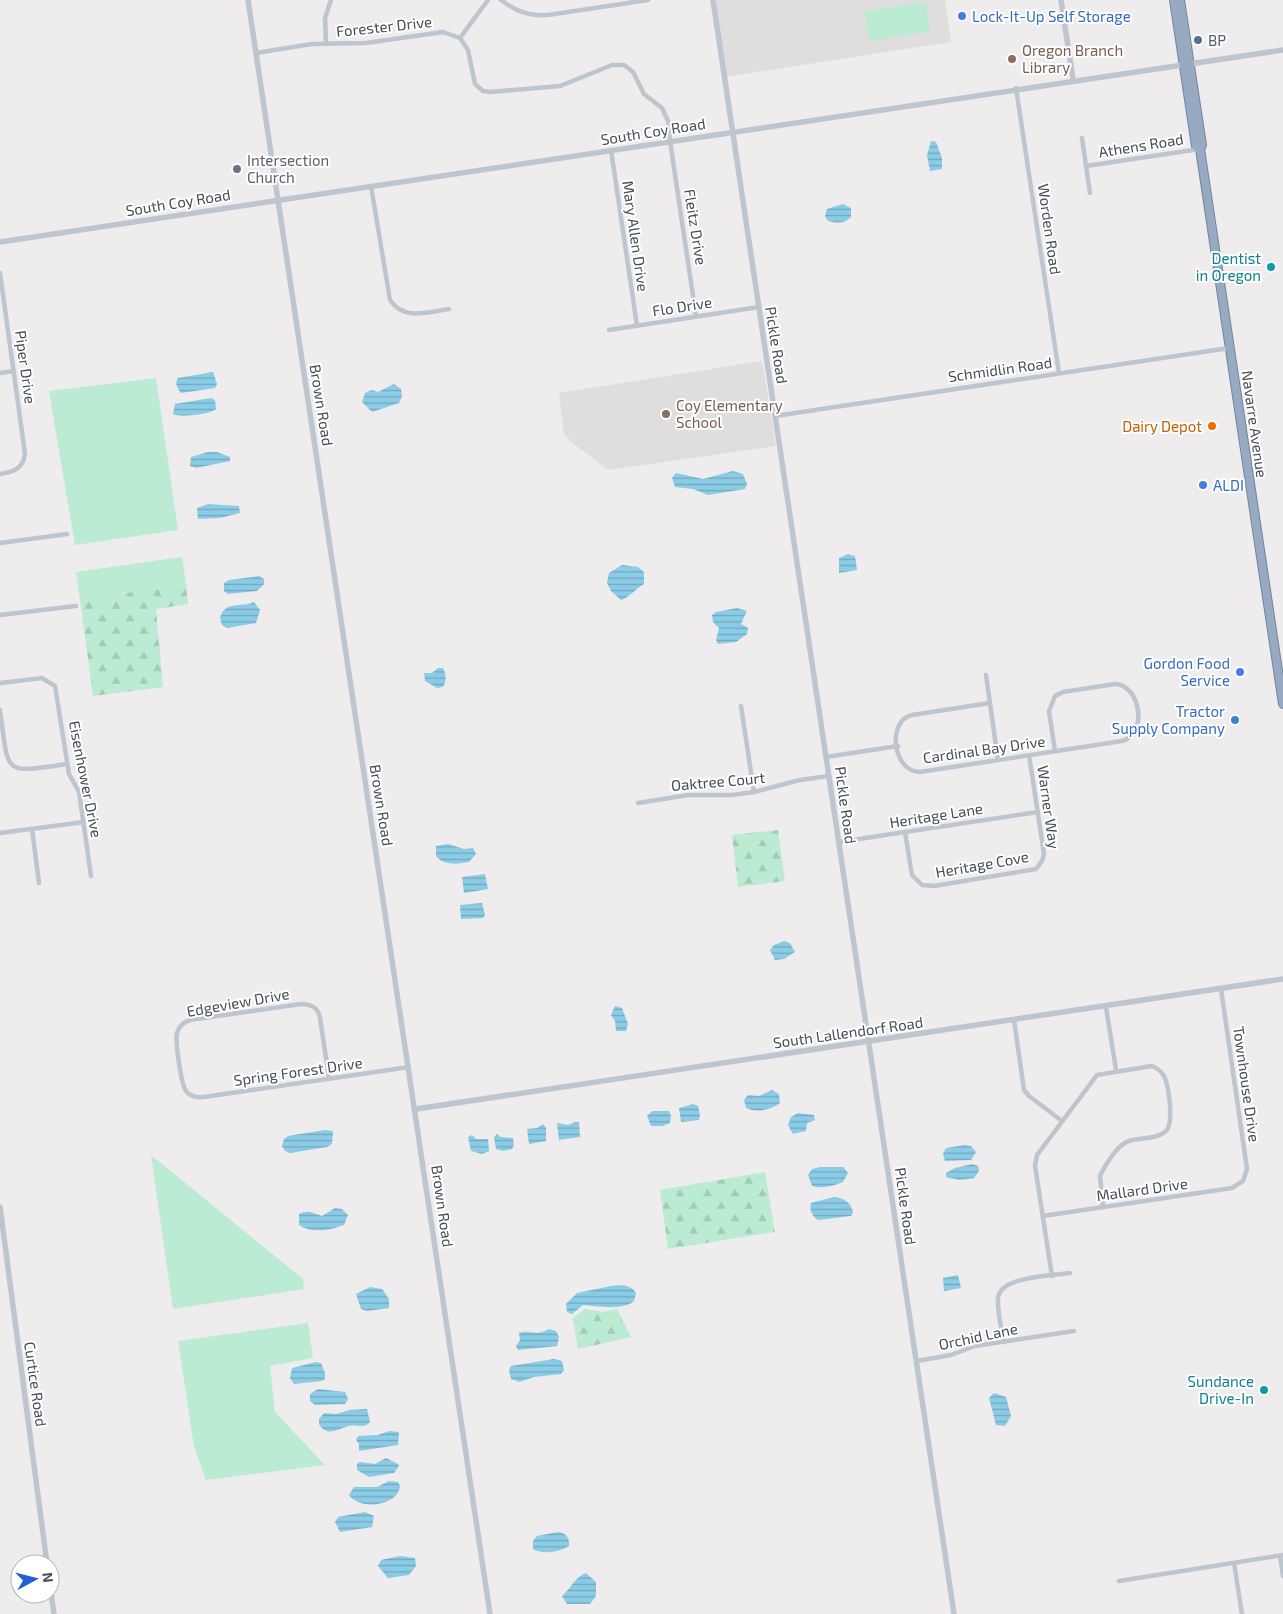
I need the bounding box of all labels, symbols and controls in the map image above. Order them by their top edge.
place label: Lock-It-Up Self Storage [972,7,1131,25]
marker: Lock-It-Up Self Storage [956,10,968,22]
street label: Forester Drive [335,12,433,40]
place label: BP [1208,31,1226,49]
marker: BP [1192,34,1204,46]
place label: Oregon Branch Library [1022,41,1123,76]
marker: Oregon Branch Library [1006,53,1018,65]
street label: South Coy Road [599,114,707,148]
street label: Athens Road [1097,129,1185,161]
place label: Intersection Church [247,151,329,186]
marker: Intersection Church [231,163,243,175]
street label: Mary Allen Drive [619,179,653,293]
street label: Worden Road [1035,182,1065,276]
street label: South Coy Road [124,185,232,219]
street label: Fleitz Drive [681,188,711,266]
place label: Dentist in Oregon [1196,249,1261,284]
marker: Dentist in Oregon [1265,261,1277,273]
street label: Flo Drive [651,292,713,320]
street label: Pickle Road [762,305,792,385]
street label: Piper Drive [12,329,40,405]
street label: Schmidlin Road [947,353,1053,385]
street label: Brown Road [307,363,337,447]
street label: Navarre Avenue [1239,369,1271,479]
place label: Coy Elementary School [676,396,783,431]
marker: Coy Elementary School [660,408,672,420]
place label: Dairy Depot [1122,417,1202,435]
marker: Dairy Depot [1206,420,1218,432]
place label: ALDI [1213,476,1244,494]
marker: ALDI [1197,479,1209,491]
place label: Gordon Food Service [1144,654,1230,689]
marker: Gordon Food Service [1234,666,1246,678]
place label: Tractor Supply Company [1112,702,1225,737]
marker: Tractor Supply Company [1229,714,1241,726]
street label: Eisenhower Drive [66,719,106,839]
street label: Cardinal Bay Drive [922,731,1046,767]
street label: Brown Road [367,763,397,847]
street label: Warner Way [1034,764,1064,850]
street label: Pickle Road [832,765,860,845]
street label: Oaktree Court [670,768,766,794]
street label: Heritage Lane [888,799,984,831]
street label: Heritage Cove [934,847,1030,881]
street label: Edgeview Drive [185,984,291,1020]
street label: South Lallendorf Road [772,1013,924,1051]
street label: Townhouse Drive [1230,1025,1264,1143]
street label: Spring Forest Drive [232,1053,364,1089]
street label: Brown Road [428,1164,458,1248]
street label: Pickle Road [892,1166,920,1246]
street label: Mallard Drive [1095,1174,1189,1204]
street label: Orchid Lane [937,1319,1019,1353]
street label: Curtice Road [21,1340,51,1428]
place label: Sundance Drive-In [1188,1372,1254,1407]
marker: Sundance Drive-In [1258,1384,1270,1396]
north arrow [10,1554,60,1604]
text: N [39,1571,57,1583]

